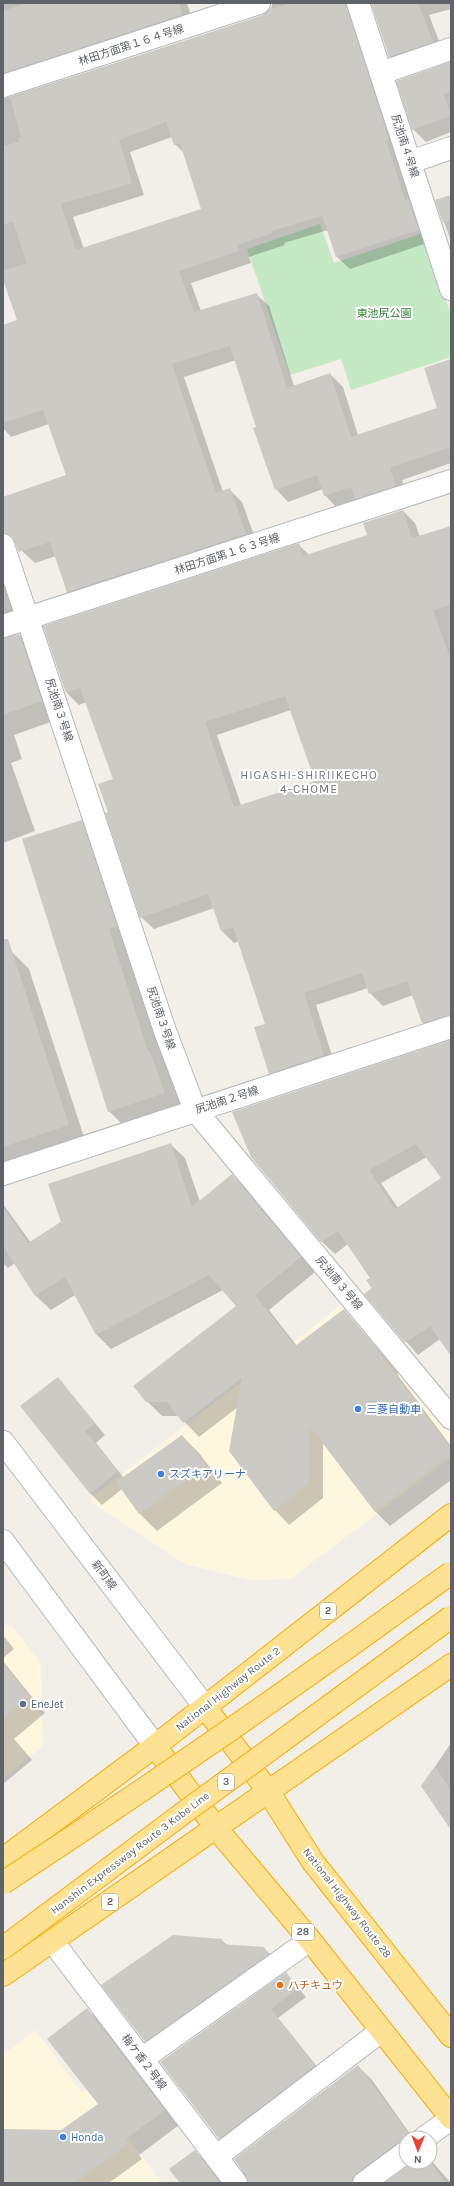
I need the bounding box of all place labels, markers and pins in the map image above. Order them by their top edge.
place label: 三菱自動車 [366,1403,421,1416]
marker: 三菱自動車 [353,1404,363,1414]
place label: スズキアリーナ [169,1468,246,1481]
marker: スズキアリーナ [156,1469,166,1479]
place label: EneJet [31,1698,64,1711]
marker: EneJet [18,1699,28,1709]
place label: ハチキュウ [288,1979,343,1992]
marker: ハチキュウ [275,1980,285,1990]
place label: Honda [71,2131,104,2144]
marker: Honda [58,2132,68,2142]

